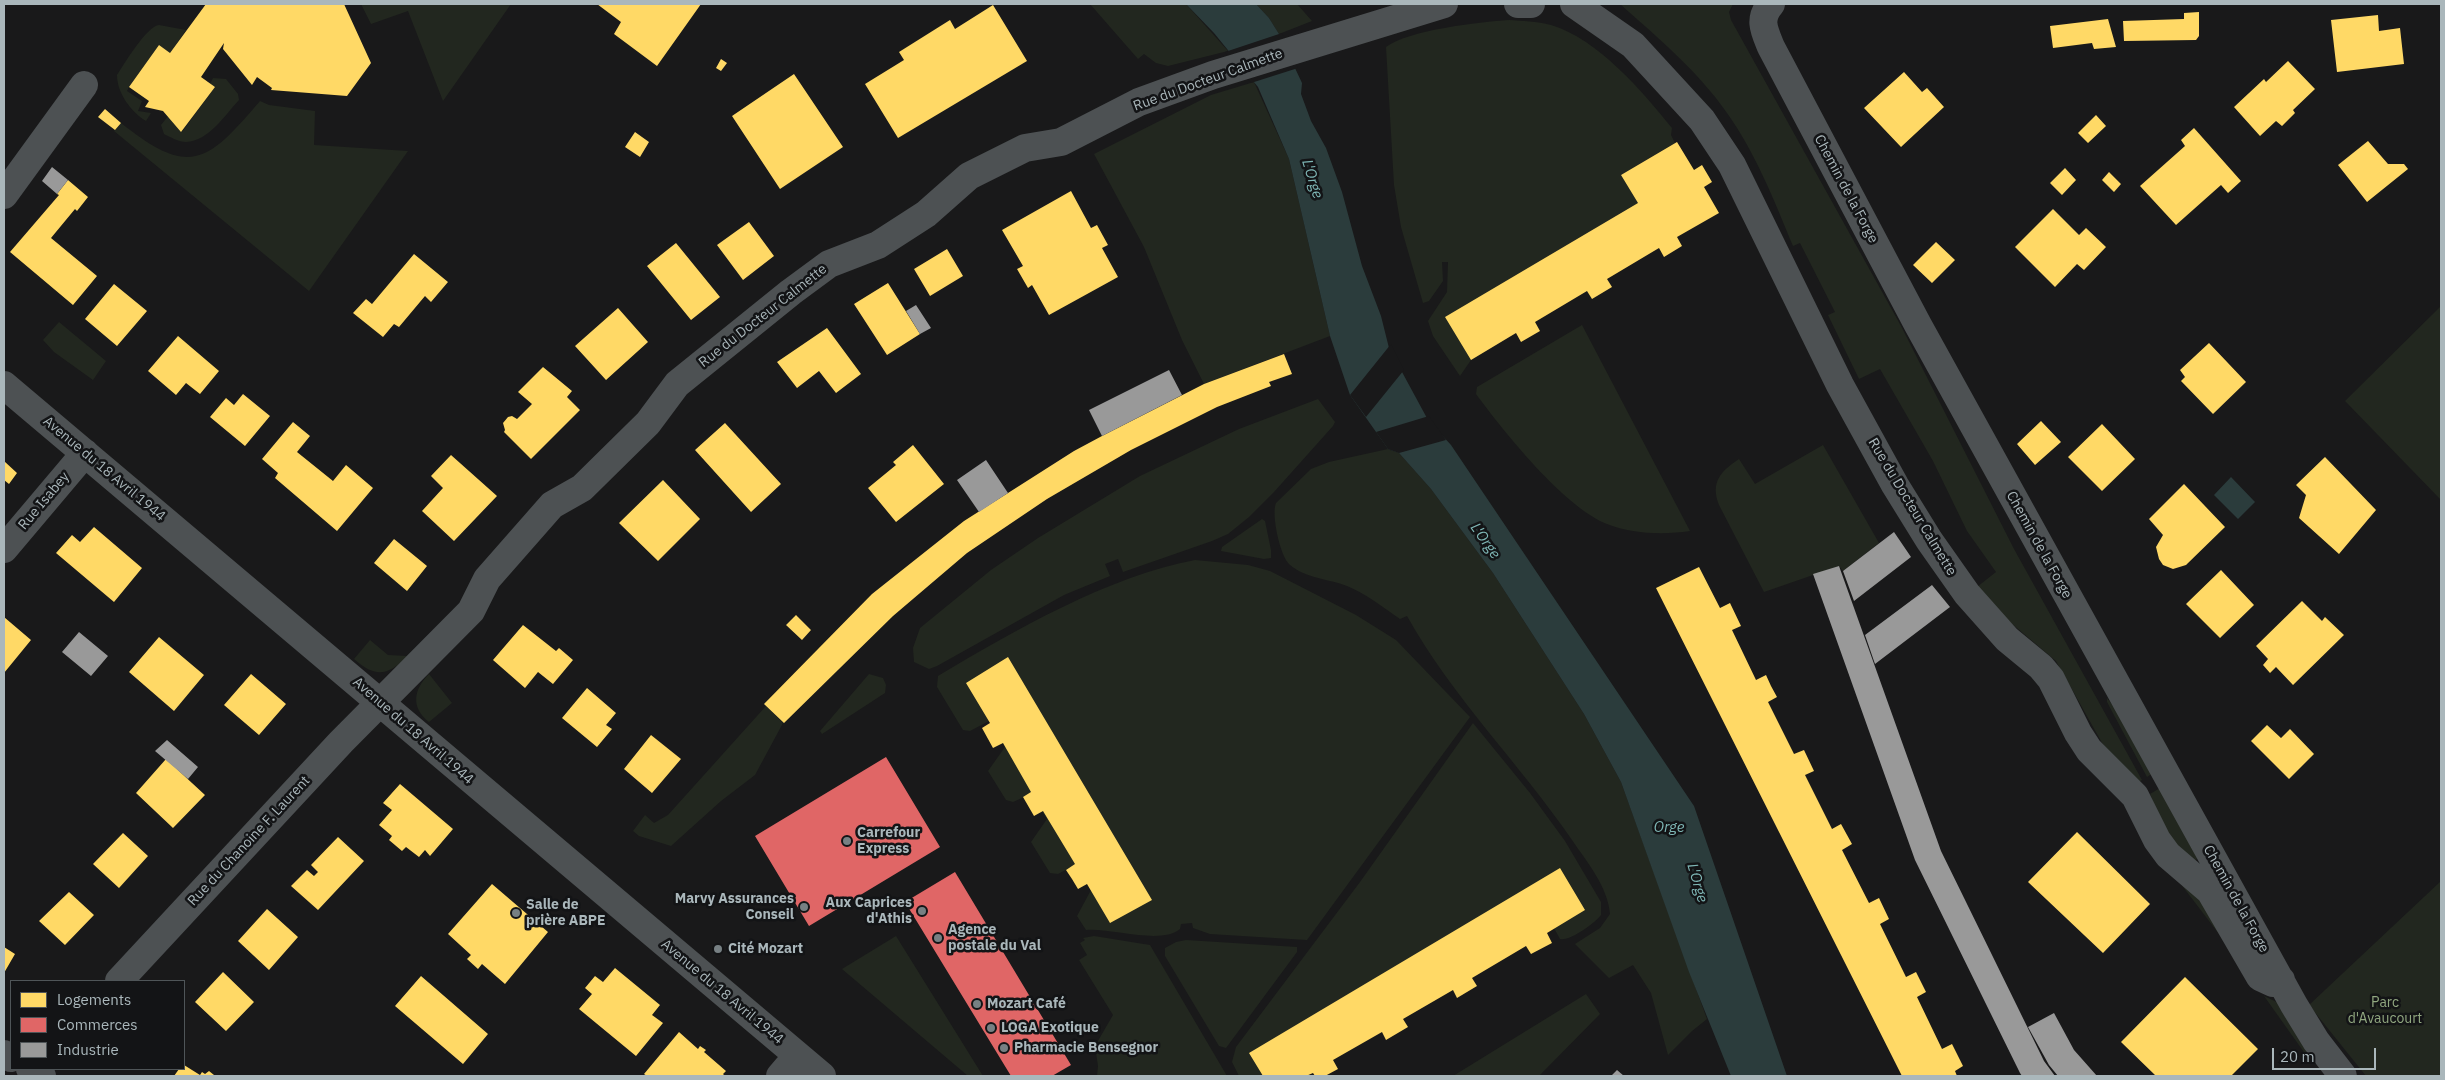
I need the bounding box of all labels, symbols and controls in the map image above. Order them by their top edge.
street label: Rue du Docteur Calmette [1131,45,1285,115]
street label: Chemin de la Forge [1810,132,1882,246]
water label: L'Orge [1298,157,1326,201]
street label: Rue du Docteur Calmette [696,261,830,371]
street label: Avenue du 18 Avril 1944 [39,413,169,525]
street label: Rue du Docteur Calmette [1864,435,1960,579]
street label: Rue Isabey [15,469,73,533]
street label: Chemin de la Forge [2003,488,2075,602]
water label: L'Orge [1466,519,1504,563]
street label: Avenue du 18 Avril 1944 [349,674,477,788]
street label: Rue du Chanoine F. Laurent [184,773,314,909]
water label: Orge [1654,819,1684,837]
place label: Carrefour Express [857,825,920,858]
marker: Carrefour Express [841,835,853,847]
street label: Chemin de la Forge [2200,842,2272,956]
water label: L'Orge [1683,861,1711,905]
place label: Marvy Assurances Conseil [675,891,794,924]
place label: Aux Caprices d'Athis [826,895,912,928]
place label: Salle de prière ABPE [526,897,605,930]
marker: Marvy Assurances Conseil [798,901,810,913]
marker: Aux Caprices d'Athis [916,905,928,917]
marker: Salle de prière ABPE [510,907,522,919]
place label: Agence postale du Val [948,922,1041,954]
marker: Agence postale du Val [932,932,944,944]
street label: Avenue du 18 Avril 1944 [657,936,787,1048]
place label: Cité Mozart [728,941,803,957]
marker: Cité Mozart [712,943,724,955]
legend [10,980,185,1070]
text: Logements [57,990,131,1009]
park label: Parc d'Avaucourt [2348,995,2422,1028]
place label: Mozart Café [987,996,1066,1012]
marker: Mozart Café [971,998,983,1010]
text: Commerces [57,1015,138,1034]
place label: LOGA Exotique [1001,1020,1099,1036]
marker: LOGA Exotique [985,1022,997,1034]
scale bar [2275,1038,2379,1070]
text: Industrie [57,1040,119,1059]
place label: Pharmacie Bensegnor [1014,1040,1158,1056]
marker: Pharmacie Bensegnor [998,1042,1010,1054]
text: 20 m [2280,1047,2315,1066]

